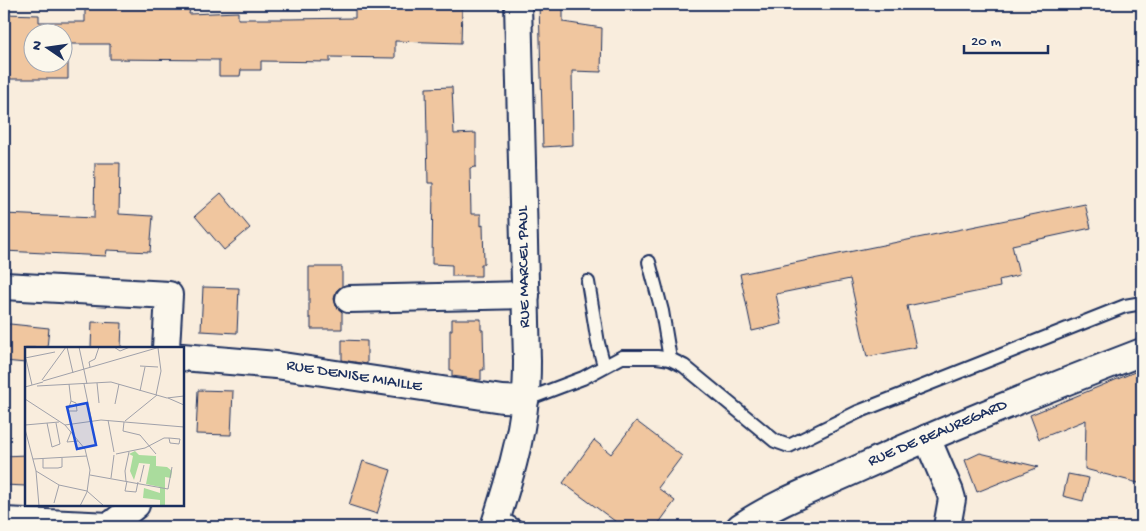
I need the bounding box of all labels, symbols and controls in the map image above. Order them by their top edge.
north arrow [22,22,72,72]
scale bar [964,22,1047,54]
text: 20 m [971,33,1001,51]
text: N [28,39,47,52]
street label: RUE MARCEL PAUL [514,205,536,328]
inset map [25,347,184,506]
street label: RUE DENISE MIAILLE [285,357,424,397]
street label: RUE DE BEAUREGARD [866,396,1011,472]

